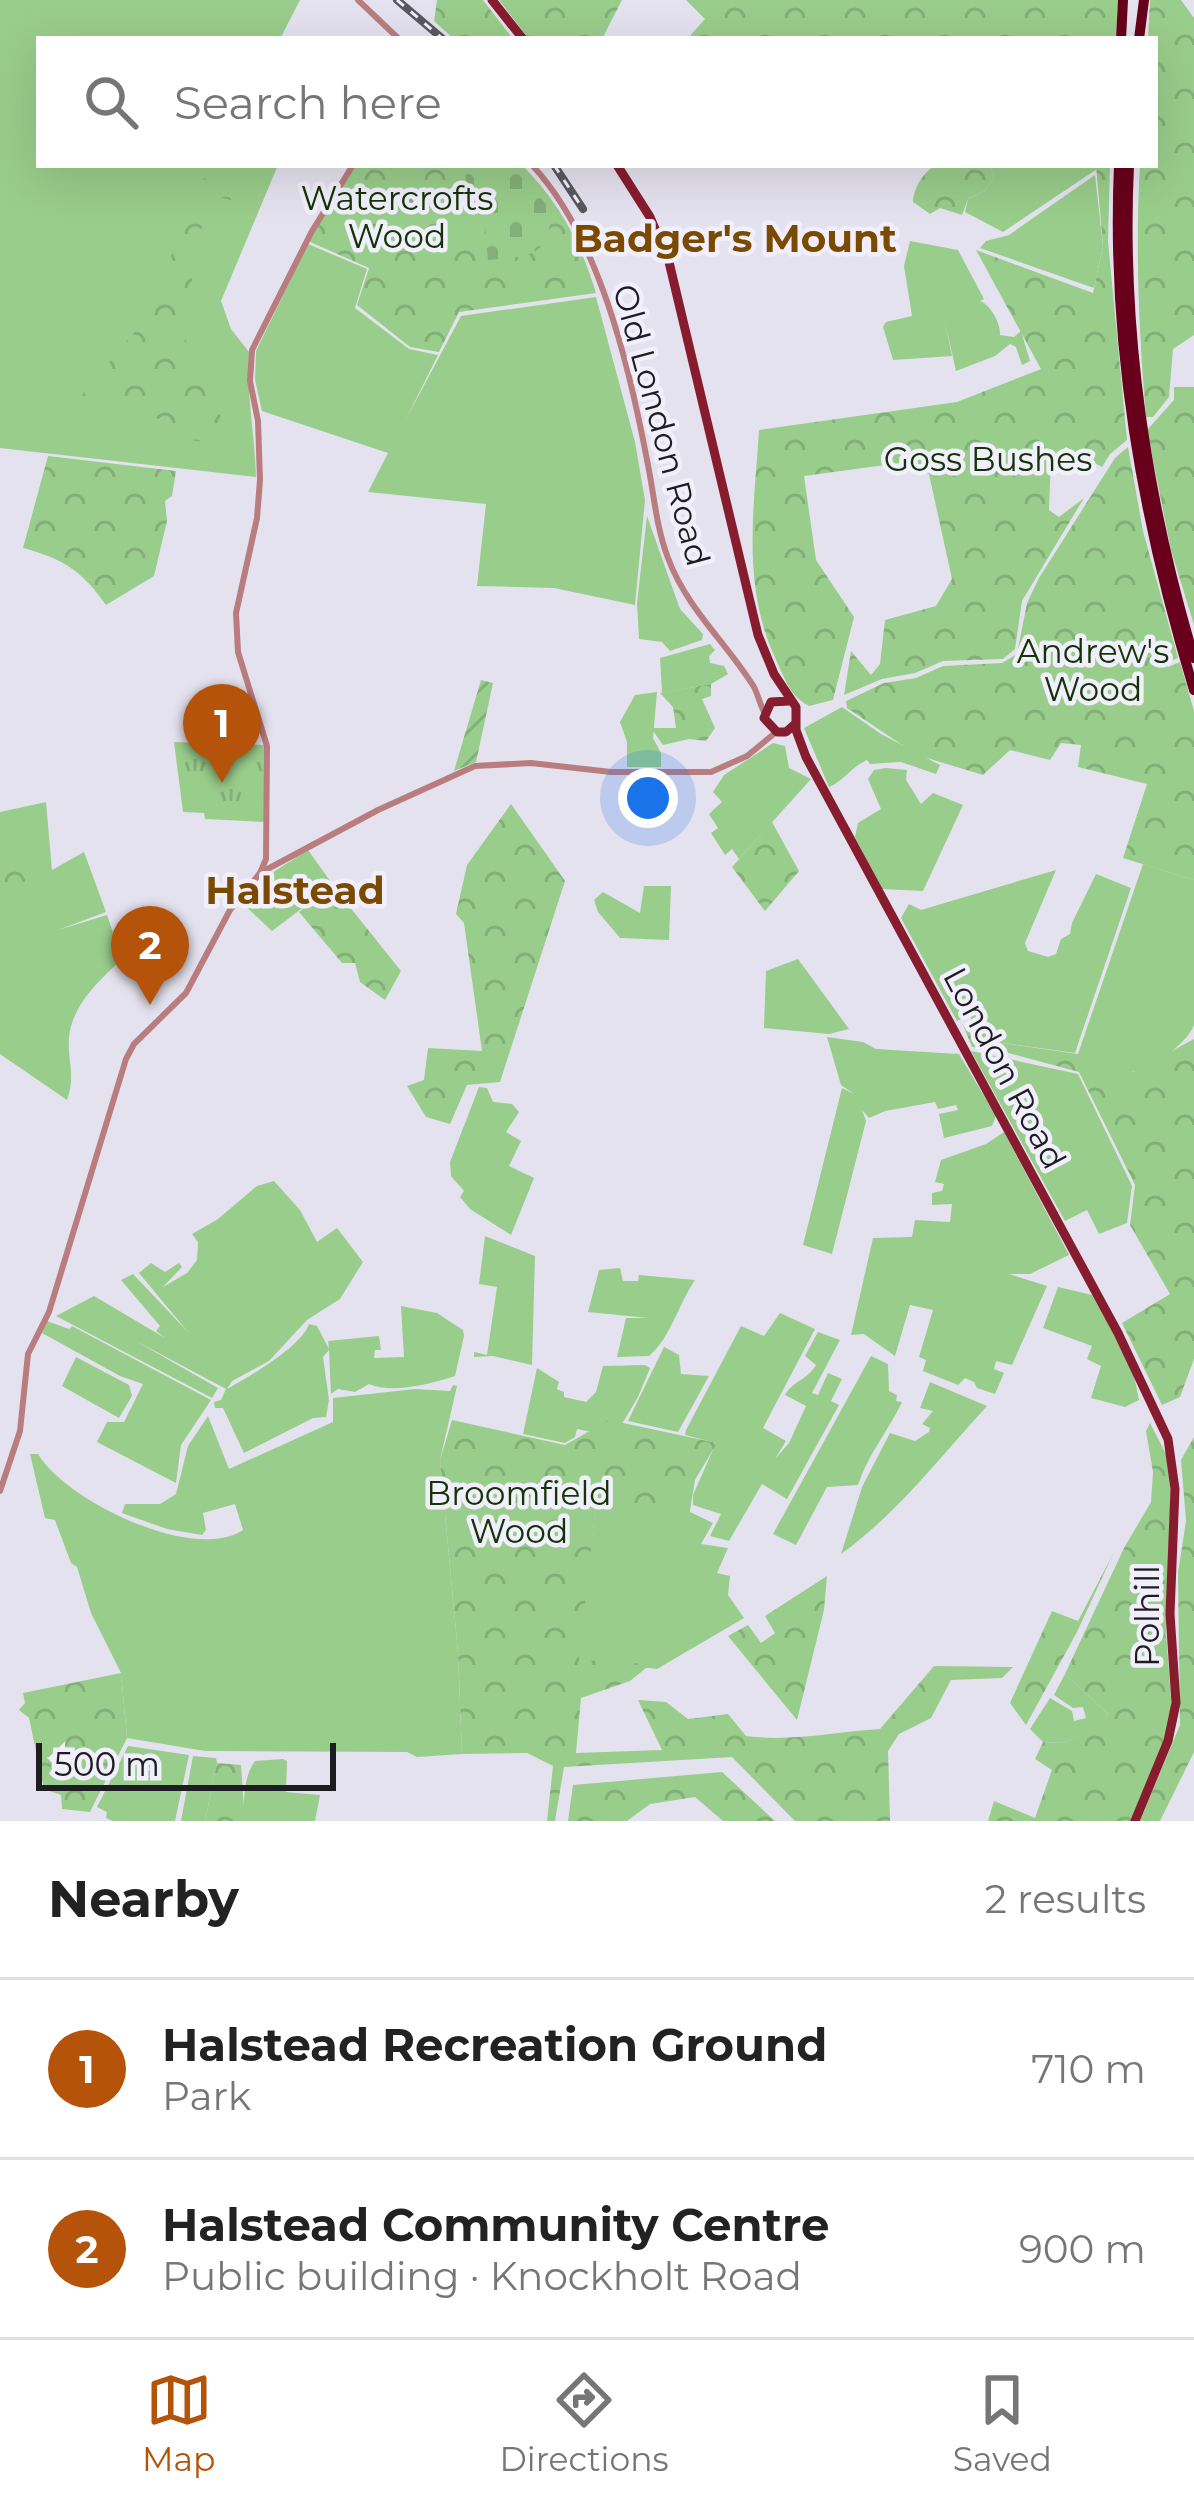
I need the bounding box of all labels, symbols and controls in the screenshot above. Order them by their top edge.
search box [36,36,1158,168]
icon: search [78,69,144,135]
text: Search here [174,75,442,130]
park label: Watercrofts Wood [301,178,493,256]
district label: Badger's Mount [573,214,897,262]
street label: Old London Road [605,280,719,570]
park label: Goss Bushes [884,439,1092,479]
park label: Andrew's Wood [1017,631,1169,709]
pin: 1 [183,684,261,783]
your location [618,768,678,828]
district label: Halstead [205,866,385,914]
pin: 2 [111,906,189,1005]
street label: London Road [935,960,1075,1176]
park label: Broomfield Wood [426,1473,612,1551]
street label: Polhill [1127,1565,1167,1667]
scale bar [36,1737,336,1790]
text: 500 m [54,1744,160,1784]
text: Nearby [48,1868,239,1930]
text: 2 results [985,1875,1146,1923]
text: Halstead Recreation Ground [162,2017,827,2072]
text: 1 [79,2045,95,2093]
text: 710 m [1031,2045,1146,2093]
text: Park [162,2072,251,2120]
text: Halstead Community Centre [162,2197,829,2252]
text: 2 [75,2225,99,2273]
text: 900 m [1019,2225,1146,2273]
text: Public building · Knockholt Road [162,2252,802,2300]
tab: Map [142,2367,215,2479]
tab: Directions [500,2367,669,2479]
tab: Saved [953,2367,1052,2479]

